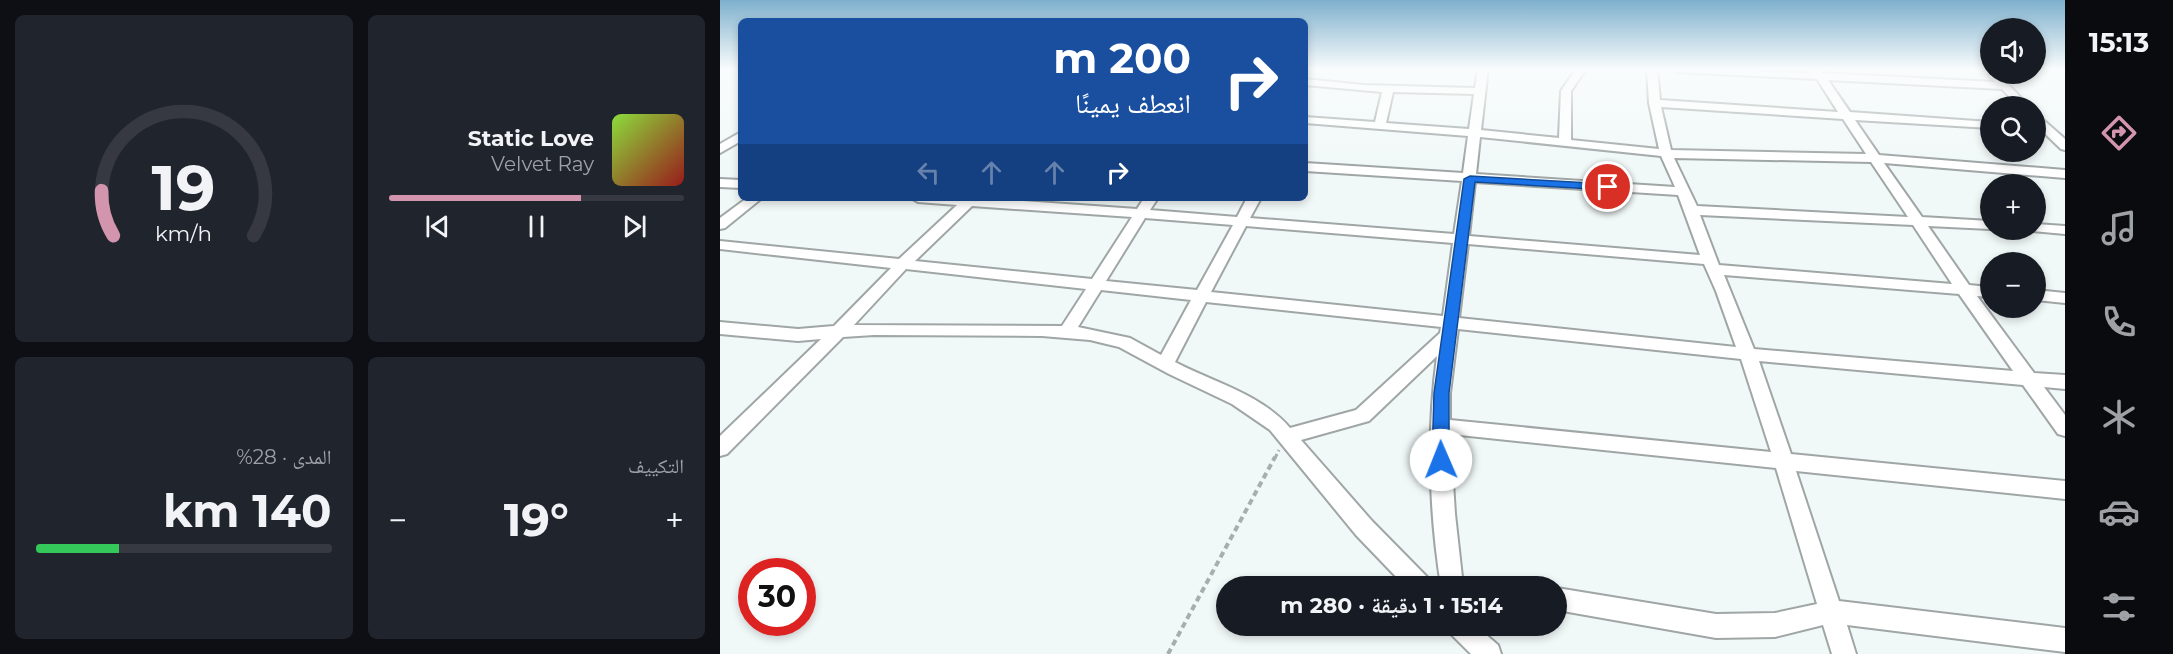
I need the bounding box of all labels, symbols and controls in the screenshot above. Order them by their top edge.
map controls [1980,18,2046,318]
button: sound [1980,18,2046,84]
text: 15:13 [2089,26,2149,59]
text: 200 m [1053,32,1191,84]
icon: right [1212,42,1290,120]
text: انعطف يمينًا [1075,87,1191,120]
button: search [1980,96,2046,162]
icon: directions [2098,112,2140,154]
text: Static Love [468,125,594,152]
text: 19 [152,150,216,226]
text: Velvet Ray [491,152,594,176]
icon: left [912,156,945,189]
icon: ahead [975,156,1008,189]
icon: ahead [1038,156,1071,189]
icon: right [1101,156,1134,189]
pin [1582,161,1633,212]
icon: arrive [1591,170,1624,203]
button: + [1980,174,2046,240]
icon: music [2098,207,2140,249]
icon: previous [421,210,454,243]
icon: pause [520,210,553,243]
icon: next [618,210,651,243]
text: km/h [155,220,212,246]
button: − [1980,252,2046,318]
icon: phone [2098,301,2140,343]
icon: climate [2098,396,2140,438]
position arrow [1409,428,1473,492]
text: المدى · 28% [236,445,332,469]
text: التكييف [628,454,684,478]
text: 140 km [163,483,332,538]
icon: car [2098,491,2140,533]
text: 19° [504,492,569,547]
text: − [389,500,407,540]
text: + [665,500,684,540]
speed limit sign: 30 [738,558,816,636]
icon: filters [2098,586,2140,628]
text: 15:14 · 1 دقيقة · 280 m [1280,592,1503,619]

